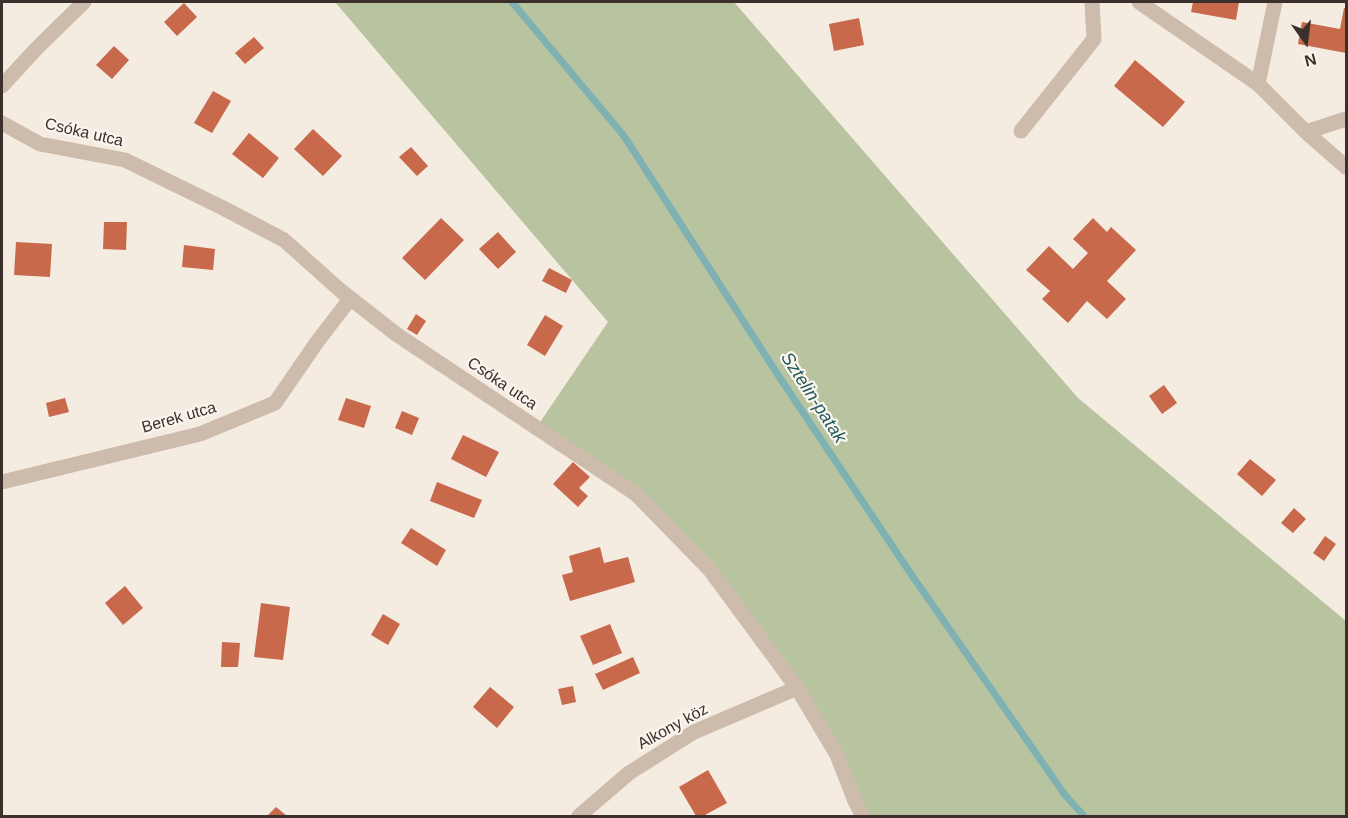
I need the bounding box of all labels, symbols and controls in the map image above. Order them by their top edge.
north arrow [1276,12,1336,72]
text: N [1303,50,1318,70]
street label: Csóka utca [43,115,125,151]
water label: Sztelin-patak [776,348,850,448]
street label: Csóka utca [463,354,541,414]
street label: Berek utca [140,398,218,438]
street label: Alkony köz [635,700,711,754]

